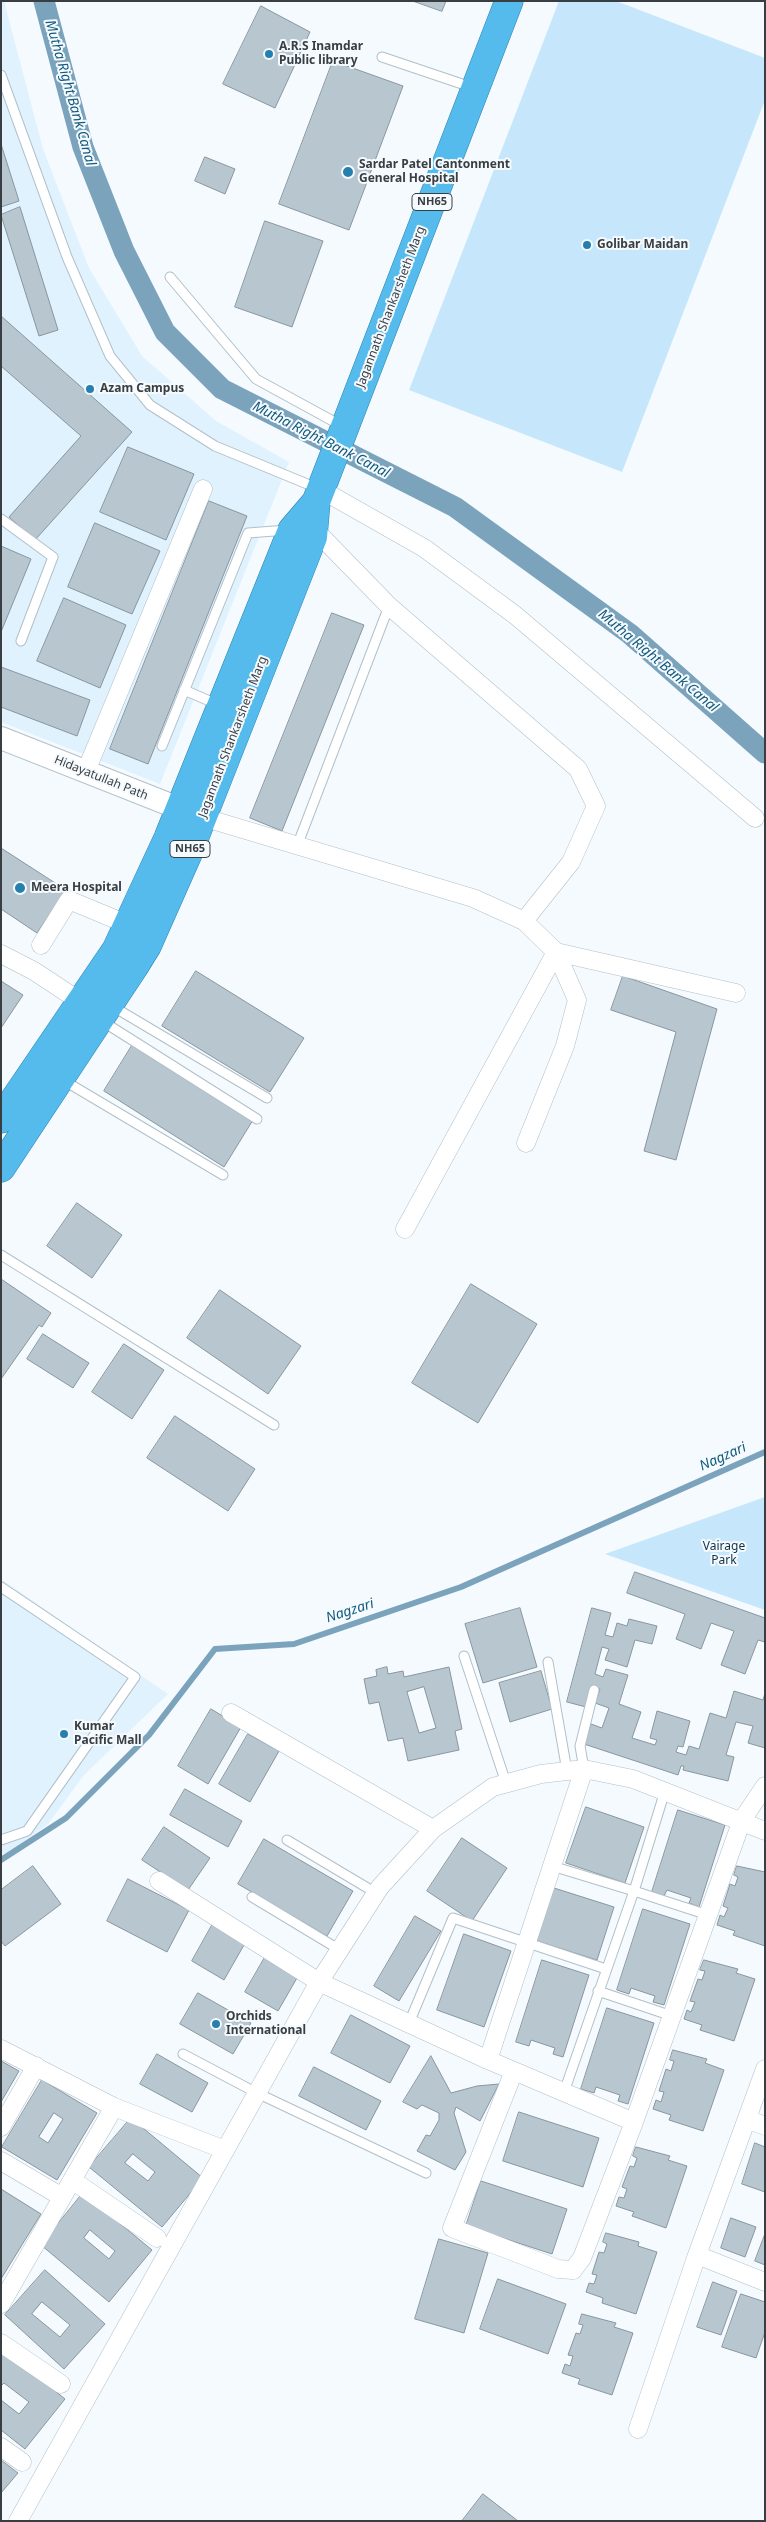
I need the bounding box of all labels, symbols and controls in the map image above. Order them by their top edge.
water label: Mutha Right Bank Canal [41,18,99,168]
place label: A.R.S Inamdar Public library [279,40,363,68]
marker: A.R.S Inamdar Public library [263,48,275,60]
place label: Sardar Patel Cantonment General Hospital [359,158,510,186]
marker: Sardar Patel Cantonment General Hospital [341,165,355,179]
road number: NH65 [412,193,452,210]
street label: Jagannath Shankarsheth Marg [354,224,428,390]
place label: Golibar Maidan [597,238,688,252]
marker: Golibar Maidan [581,239,593,251]
place label: Azam Campus [100,382,184,396]
marker: Azam Campus [84,383,96,395]
water label: Mutha Right Bank Canal [250,398,392,482]
water label: Mutha Right Bank Canal [595,606,721,716]
street label: Jagannath Shankarsheth Marg [196,654,270,820]
street label: Hidayatullah Path [52,753,150,803]
road number: NH65 [170,841,210,858]
marker: Meera Hospital [13,881,27,895]
place label: Meera Hospital [31,881,122,895]
water label: Nagzari [697,1439,749,1475]
park label: Vairage Park [703,1540,745,1568]
water label: Nagzari [324,1595,376,1627]
place label: Kumar Pacific Mall [74,1720,142,1748]
marker: Kumar Pacific Mall [58,1728,70,1740]
place label: Orchids International [226,2010,306,2038]
marker: Orchids International [210,2018,222,2030]

